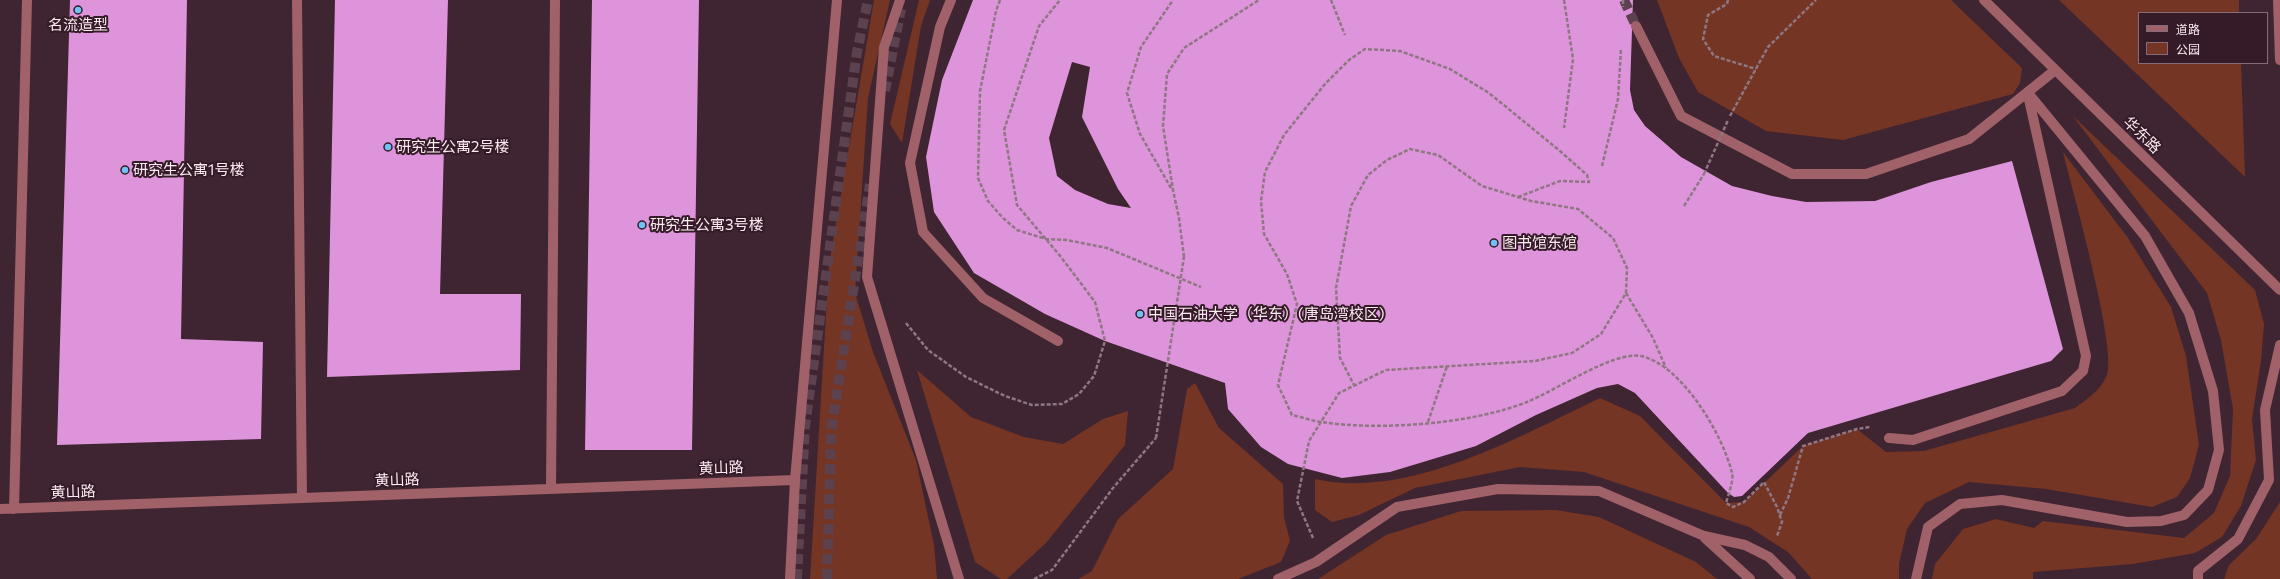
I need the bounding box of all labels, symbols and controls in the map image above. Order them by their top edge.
marker: 名流造型 [73,5,83,15]
legend [2138,12,2268,64]
place label: 名流造型 [48,16,108,34]
text: 道路 [2176,22,2200,36]
text: 公园 [2176,42,2200,56]
street label: 华东路 [2120,113,2164,157]
place label: 研究生公寓2号楼 [396,138,509,156]
marker: 研究生公寓2号楼 [383,142,393,152]
place label: 研究生公寓1号楼 [133,161,244,179]
marker: 研究生公寓1号楼 [120,165,130,175]
place label: 研究生公寓3号楼 [650,216,764,234]
marker: 研究生公寓3号楼 [637,220,647,230]
place label: 图书馆东馆 [1502,234,1577,252]
marker: 图书馆东馆 [1489,238,1499,248]
place label: 中国石油大学（华东）(唐岛湾校区) [1148,305,1385,323]
marker: 中国石油大学（华东）(唐岛湾校区) [1135,309,1145,319]
street label: 黄山路 [698,458,744,478]
street label: 黄山路 [374,470,420,490]
street label: 黄山路 [50,482,96,502]

